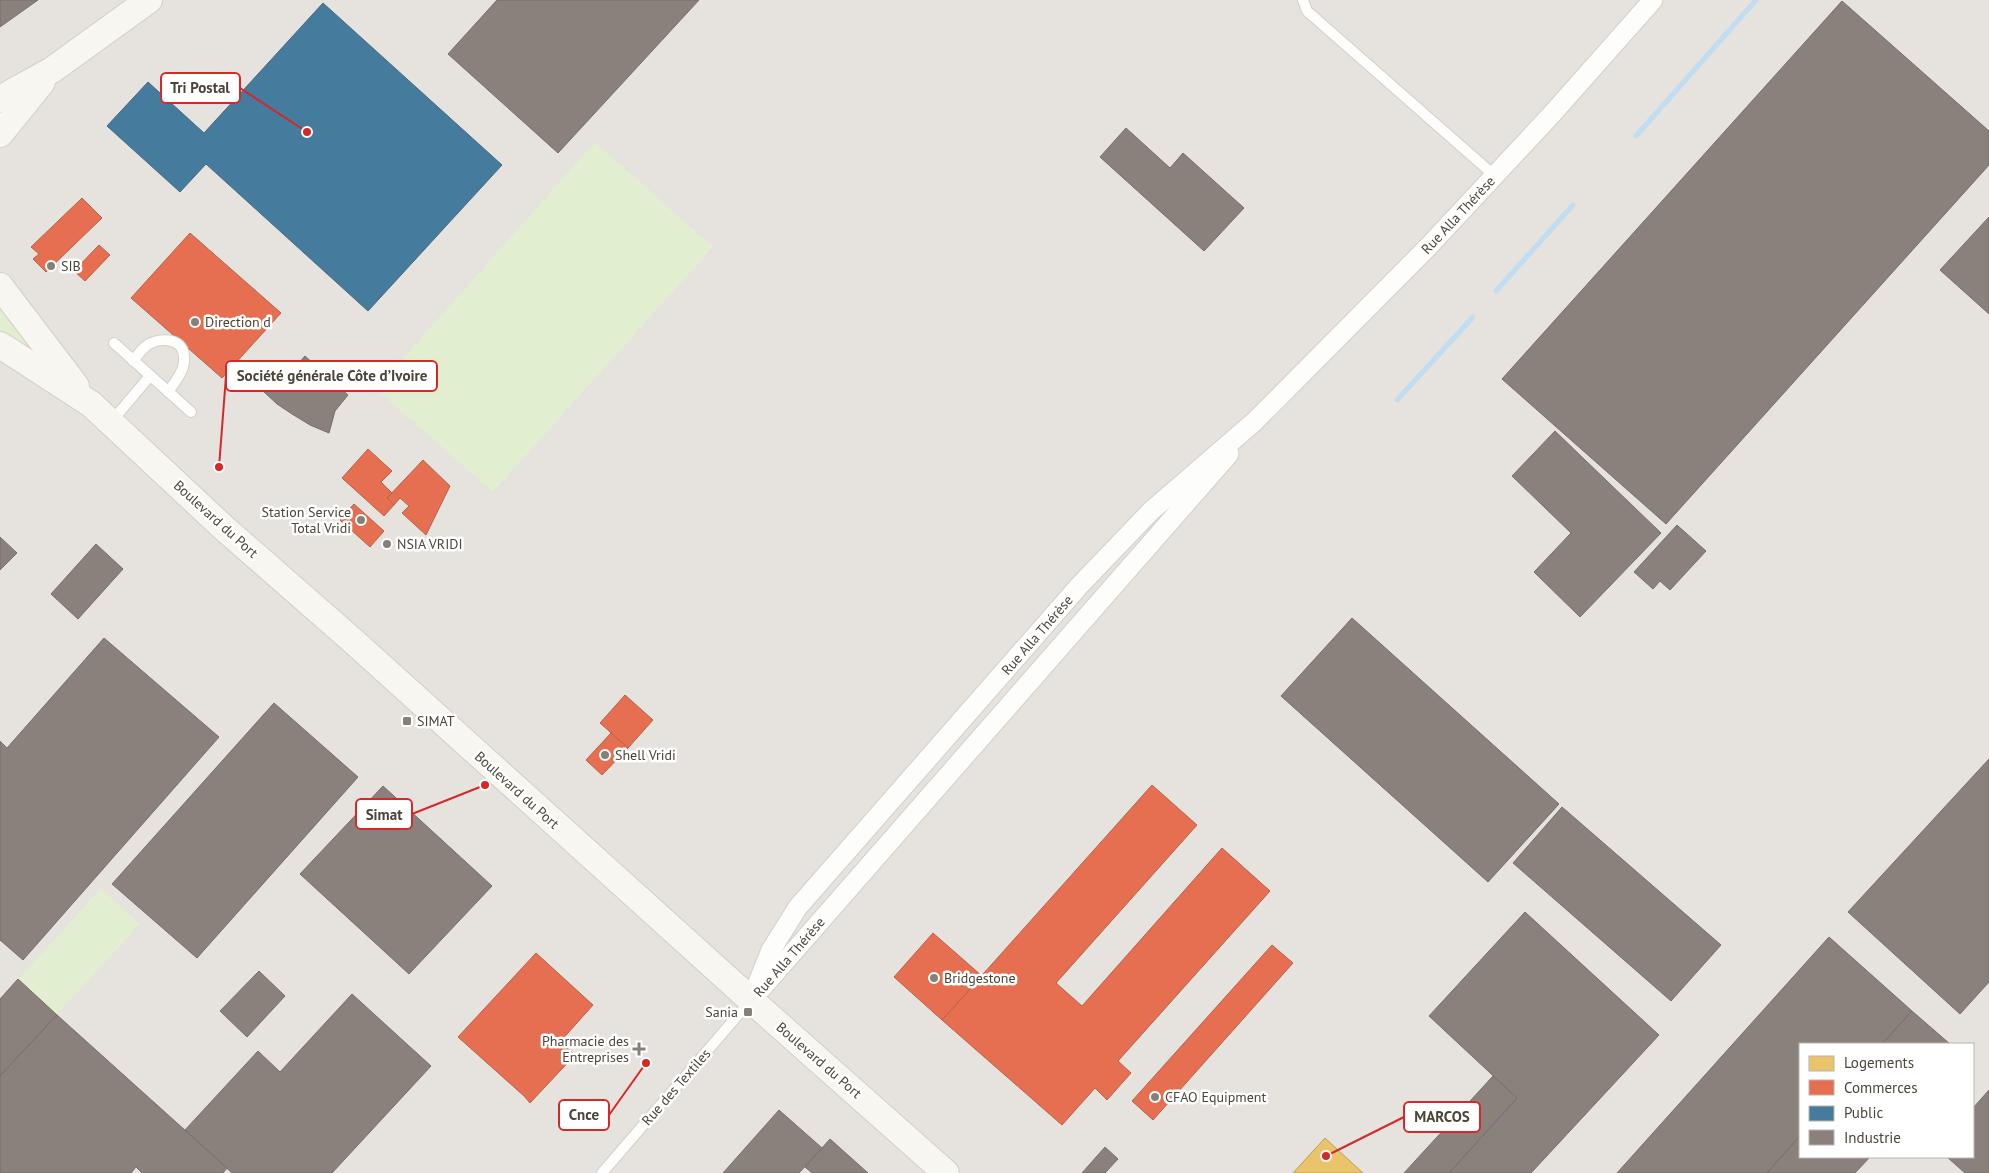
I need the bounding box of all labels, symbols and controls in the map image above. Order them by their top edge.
callout: Tri Postal [161,73,240,103]
text: Tri Postal [170,78,230,97]
street label: Rue Alla Thérèse [1417,172,1499,258]
place label: SIB [61,257,81,275]
marker: SIB [45,260,57,272]
place label: Direction d [205,313,271,331]
marker: Direction d [189,316,201,328]
callout: Société générale Côte d’Ivoire [226,361,437,391]
text: Société générale Côte d’Ivoire [237,366,428,385]
street label: Boulevard du Port [170,476,262,562]
place label: Station Service Total Vridi [262,503,351,537]
marker: Station Service Total Vridi [355,514,367,526]
place label: NSIA VRIDI [397,535,462,553]
marker: NSIA VRIDI [381,538,393,550]
street label: Rue Alla Thérèse [997,591,1077,679]
place label: SIMAT [417,712,455,730]
marker: SIMAT [401,715,413,727]
place label: Shell Vridi [615,746,676,764]
street label: Boulevard du Port [471,747,563,833]
marker: Shell Vridi [599,749,611,761]
callout: Simat [356,799,412,829]
text: Simat [366,805,403,824]
street label: Rue Alla Thérèse [749,913,829,1001]
place label: Bridgestone [944,969,1016,987]
marker: Bridgestone [928,972,940,984]
place label: Sania [705,1003,738,1021]
marker: Sania [742,1006,754,1018]
street label: Boulevard du Port [773,1018,866,1102]
place label: Pharmacie des Entreprises [542,1032,629,1066]
marker: Pharmacie des Entreprises [633,1043,645,1055]
legend [1799,1043,1974,1158]
street label: Rue des Textiles [638,1045,714,1129]
text: Logements [1844,1053,1914,1072]
text: Commerces [1844,1078,1918,1097]
place label: CFAO Equipment [1165,1088,1266,1106]
marker: CFAO Equipment [1149,1091,1161,1103]
callout: Cnce [559,1100,609,1130]
callout: MARCOS [1404,1102,1480,1132]
text: Public [1844,1103,1883,1122]
text: Cnce [569,1105,600,1124]
text: MARCOS [1414,1107,1470,1126]
text: Industrie [1844,1128,1901,1147]

